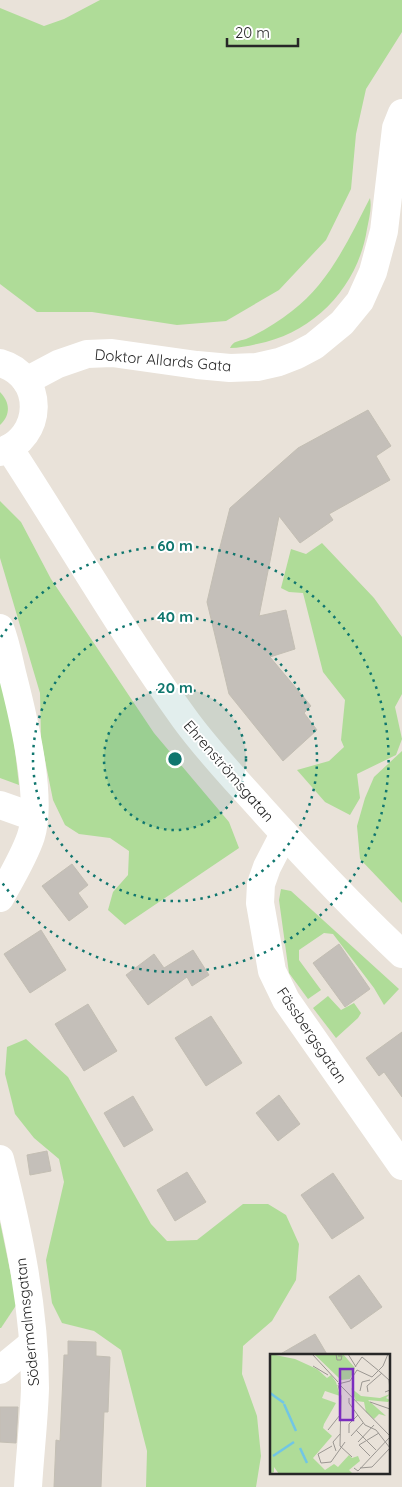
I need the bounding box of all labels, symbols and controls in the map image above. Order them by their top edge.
scale bar [227,15,298,47]
text: 20 m [235,23,270,42]
street label: Doktor Allards Gata [94,345,232,375]
text: 60 m [157,536,193,555]
text: 40 m [157,607,193,626]
text: 20 m [157,678,193,697]
street label: Ehrenströmsgatan [180,716,278,826]
centre of rings [166,750,184,768]
street label: Fässbergsgatan [273,983,351,1087]
street label: Södermalmsgatan [11,1257,43,1387]
inset map [270,1354,390,1474]

